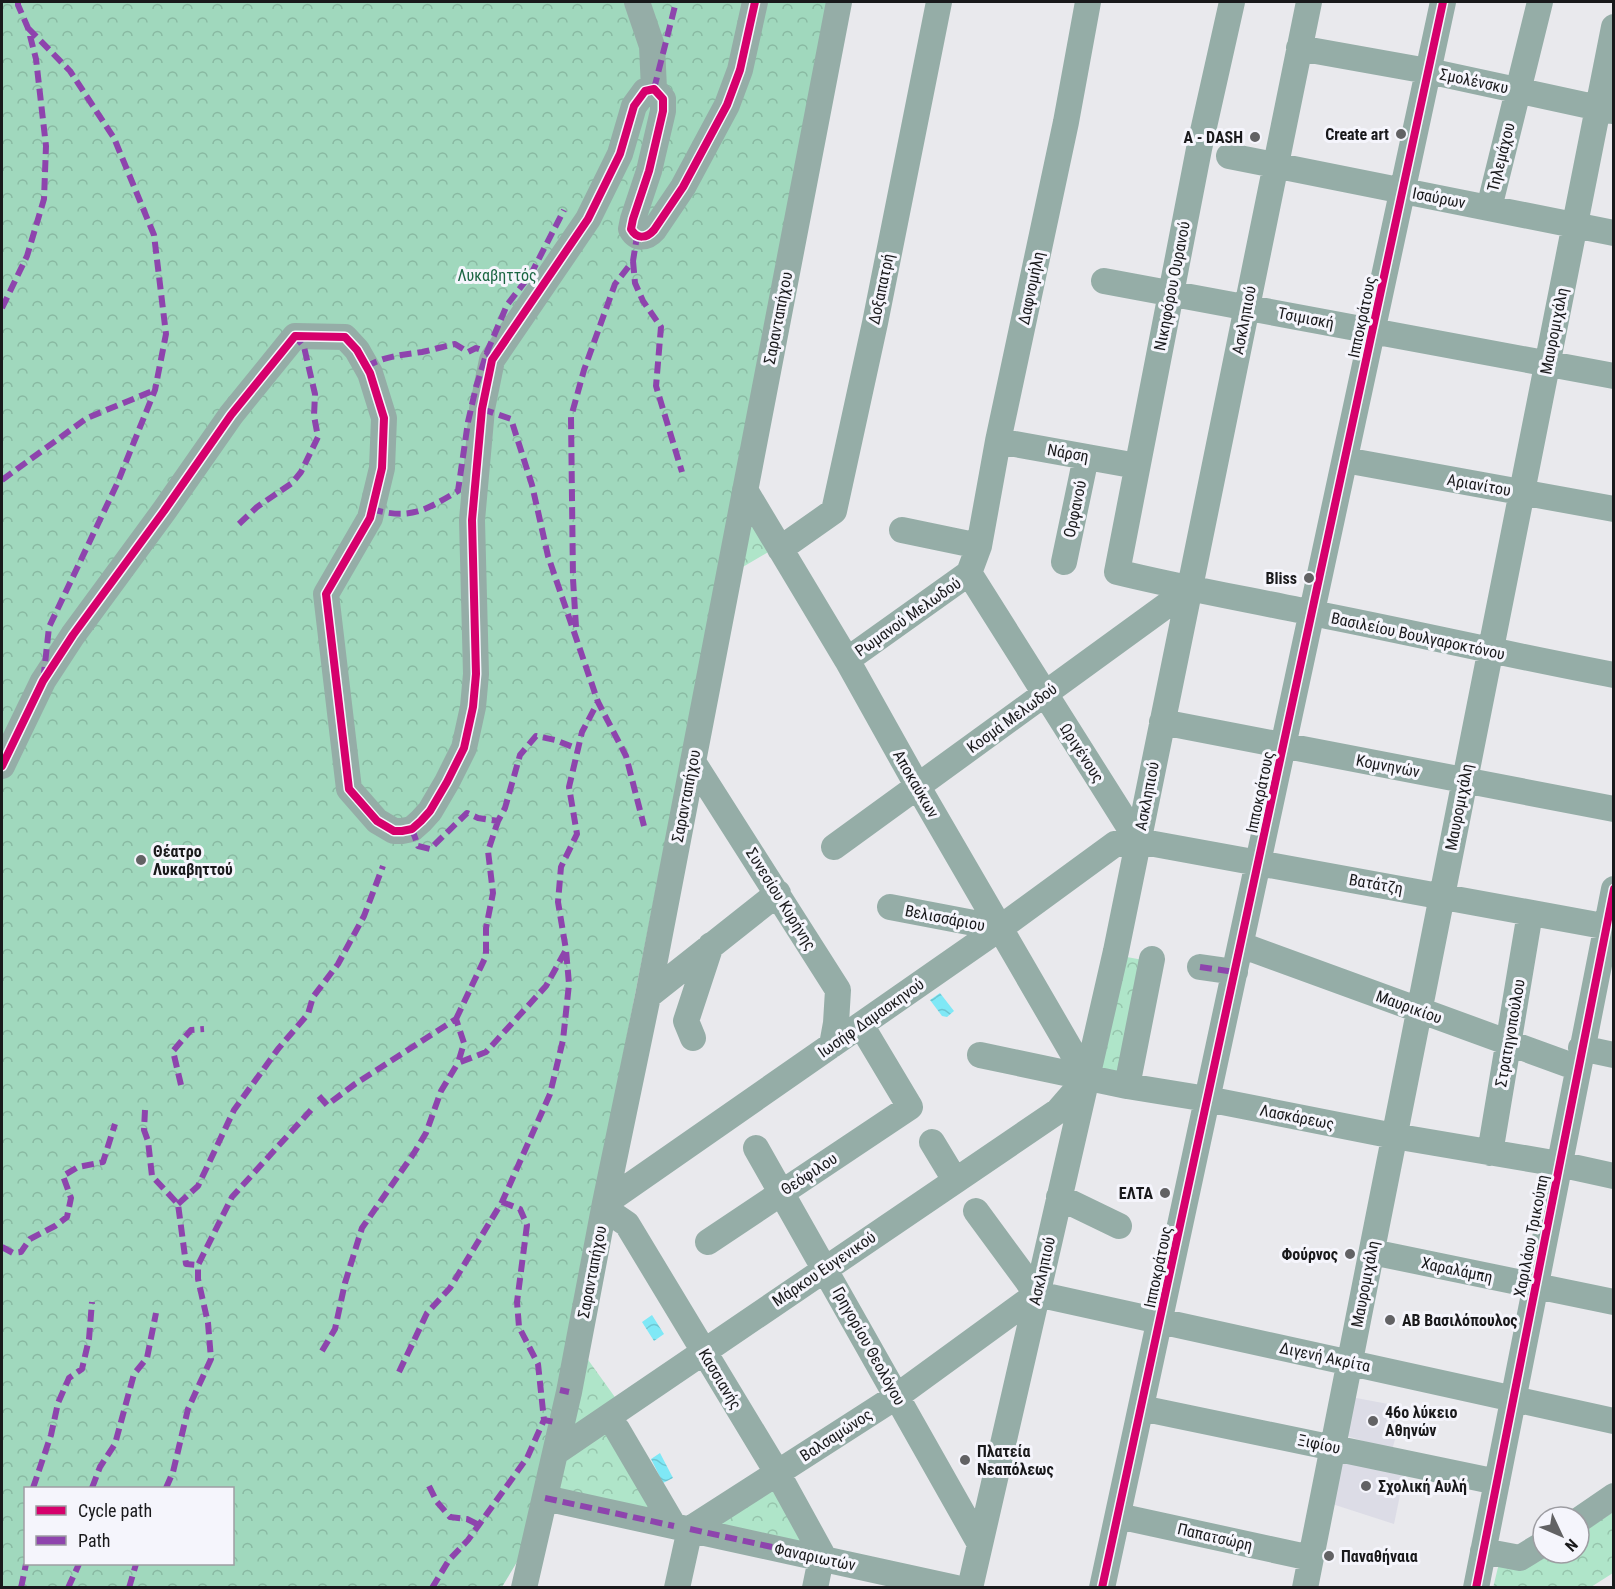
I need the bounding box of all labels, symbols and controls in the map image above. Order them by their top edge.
street label: Σμολένσκυ [1438,64,1510,98]
street label: Τηλεμάχου [1483,121,1519,193]
place label: Create art [1325,125,1389,144]
marker: Create art [1394,127,1408,141]
place label: A - DASH [1183,128,1243,147]
marker: A - DASH [1248,130,1262,144]
street label: Ισαύρων [1411,184,1467,212]
street label: Νικηφόρου Ουρανού [1150,220,1194,352]
street label: Δαφνομήλη [1014,250,1048,326]
street label: Δοξαπατρή [864,252,898,326]
park label: Λυκαβηττός [457,266,537,285]
street label: Σαρανταπήχου [760,270,796,366]
street label: Ιπποκράτους [1344,274,1380,360]
street label: Ασκληπιού [1228,284,1260,356]
street label: Μαυρομιχάλη [1536,286,1572,376]
street label: Τσιμισκή [1276,303,1336,333]
street label: Νάρση [1046,440,1090,466]
street label: Αριανίτου [1446,470,1512,500]
street label: Ορφανού [1060,479,1090,539]
place label: Bliss [1265,569,1297,588]
marker: Bliss [1302,571,1316,585]
street label: Ρωμανού Μελωδού [851,573,965,661]
street label: Βασιλείου Βουλγαροκτόνου [1329,608,1507,664]
street label: Κοσμά Μελωδού [963,679,1061,757]
street label: Ωριγένους [1056,720,1108,786]
street label: Αποκαύκων [889,747,943,821]
street label: Σαρανταπήχου [668,748,704,844]
street label: Ιπποκράτους [1242,749,1278,835]
street label: Κομνηνών [1355,751,1422,781]
street label: Ασκληπιού [1131,760,1163,832]
street label: Μαυρομιχάλη [1441,762,1477,852]
place label: Θέατρο Λυκαβηττού [153,842,233,879]
street label: Συνεσίου Κυρήνης [742,844,820,954]
marker: Θέατρο Λυκαβηττού [134,853,148,867]
street label: Βατάτζη [1348,870,1404,898]
street label: Βελισσάριου [903,901,987,935]
street label: Ιωσήφ Δαμασκηνού [814,974,928,1062]
street label: Στρατηγοπούλου [1491,978,1529,1088]
street label: Μαυρικίου [1373,986,1445,1028]
street label: Λασκάρεως [1258,1100,1336,1134]
street label: Θεόφιλου [777,1149,841,1199]
street label: Χαριλάου Τρικούπη [1510,1173,1552,1299]
place label: ΕΛΤΑ [1119,1184,1153,1203]
marker: ΕΛΤΑ [1158,1186,1172,1200]
street label: Σαρανταπήχου [574,1224,610,1320]
street label: Ιπποκράτους [1140,1224,1176,1310]
street label: Μάρκου Ευγενικού [769,1227,879,1311]
street label: Ασκληπιού [1025,1235,1059,1307]
street label: Μαυρομιχάλη [1347,1239,1383,1329]
place label: Φούρνος [1281,1245,1338,1264]
marker: Φούρνος [1343,1247,1357,1261]
street label: Χαραλάμπη [1420,1253,1494,1287]
street label: Γρηγορίου Θεολόγου [829,1284,909,1408]
place label: ΑΒ Βασιλόπουλος [1402,1311,1518,1330]
marker: ΑΒ Βασιλόπουλος [1383,1313,1397,1327]
street label: Διγενή Ακρίτα [1278,1338,1372,1376]
street label: Κασσιανής [695,1345,745,1413]
place label: 46ο λύκειο Αθηνών [1385,1403,1457,1440]
street label: Βαλσαμώνος [796,1405,876,1465]
marker: 46ο λύκειο Αθηνών [1366,1414,1380,1428]
street label: Ξιφίου [1296,1430,1342,1458]
place label: Πλατεία Νεαπόλεως [977,1442,1054,1479]
marker: Πλατεία Νεαπόλεως [958,1453,972,1467]
place label: Σχολική Αυλή [1378,1477,1467,1496]
marker: Σχολική Αυλή [1359,1479,1373,1493]
legend [24,1487,234,1565]
text: Cycle path [78,1500,152,1521]
north arrow [1531,1505,1591,1565]
street label: Παπατσώρη [1176,1519,1254,1555]
text: Path [78,1530,111,1551]
text: N [1561,1535,1582,1555]
street label: Φαναριωτών [773,1539,857,1575]
place label: Παναθήναια [1341,1547,1418,1566]
marker: Παναθήναια [1322,1549,1336,1563]

